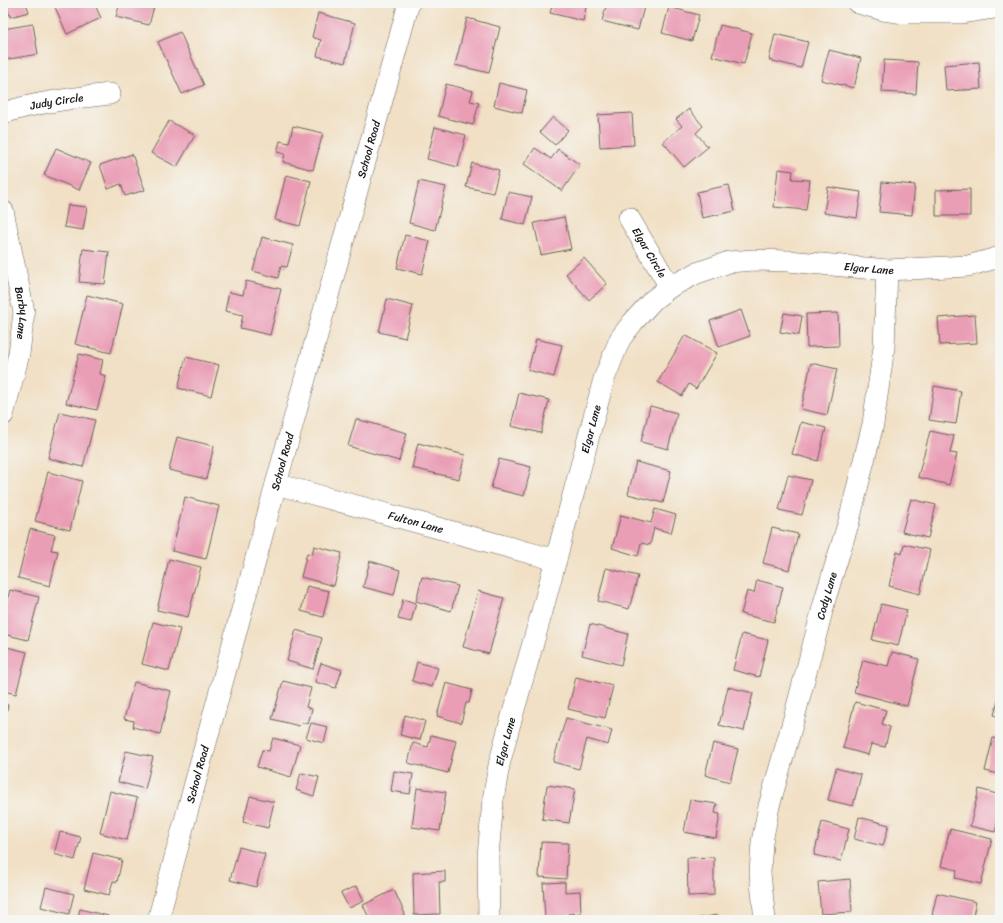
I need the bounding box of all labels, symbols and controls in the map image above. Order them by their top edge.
street label: Judy Circle [27,88,85,116]
street label: School Road [352,117,386,180]
street label: Elgar Circle [627,224,672,282]
street label: Elgar Lane [843,257,895,280]
street label: Barby Lane [9,285,33,341]
street label: Elgar Lane [576,402,607,456]
street label: School Road [266,430,300,493]
street label: Fulton Lane [386,506,446,539]
street label: Cody Lane [811,569,843,622]
street label: Elgar Lane [490,714,521,768]
street label: School Road [181,742,215,805]

